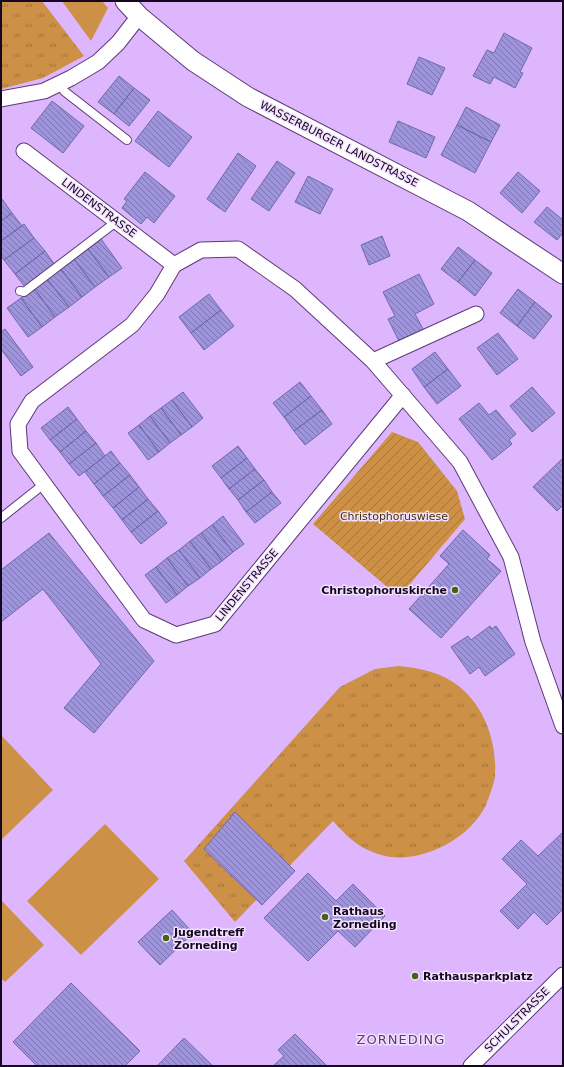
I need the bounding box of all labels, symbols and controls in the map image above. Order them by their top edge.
street label: WASSERBURGER LANDSTRASSE [258,98,420,190]
street label: LINDENSTRASSE [59,176,139,240]
park label: Christophoruswiese [340,510,448,523]
street label: LINDENSTRASSE [213,546,281,624]
place label: Christophoruskirche [321,584,447,597]
marker: Christophoruskirche [450,585,460,595]
place label: Rathaus Zorneding [333,905,397,931]
marker: Rathaus Zorneding [320,912,330,922]
place label: Jugendtreff Zorneding [173,926,244,952]
marker: Jugendtreff Zorneding [161,933,171,943]
place label: Rathausparkplatz [423,970,533,983]
marker: Rathausparkplatz [410,971,420,981]
street label: SCHULSTRASSE [482,985,552,1055]
district label: ZORNEDING [357,1032,445,1047]

